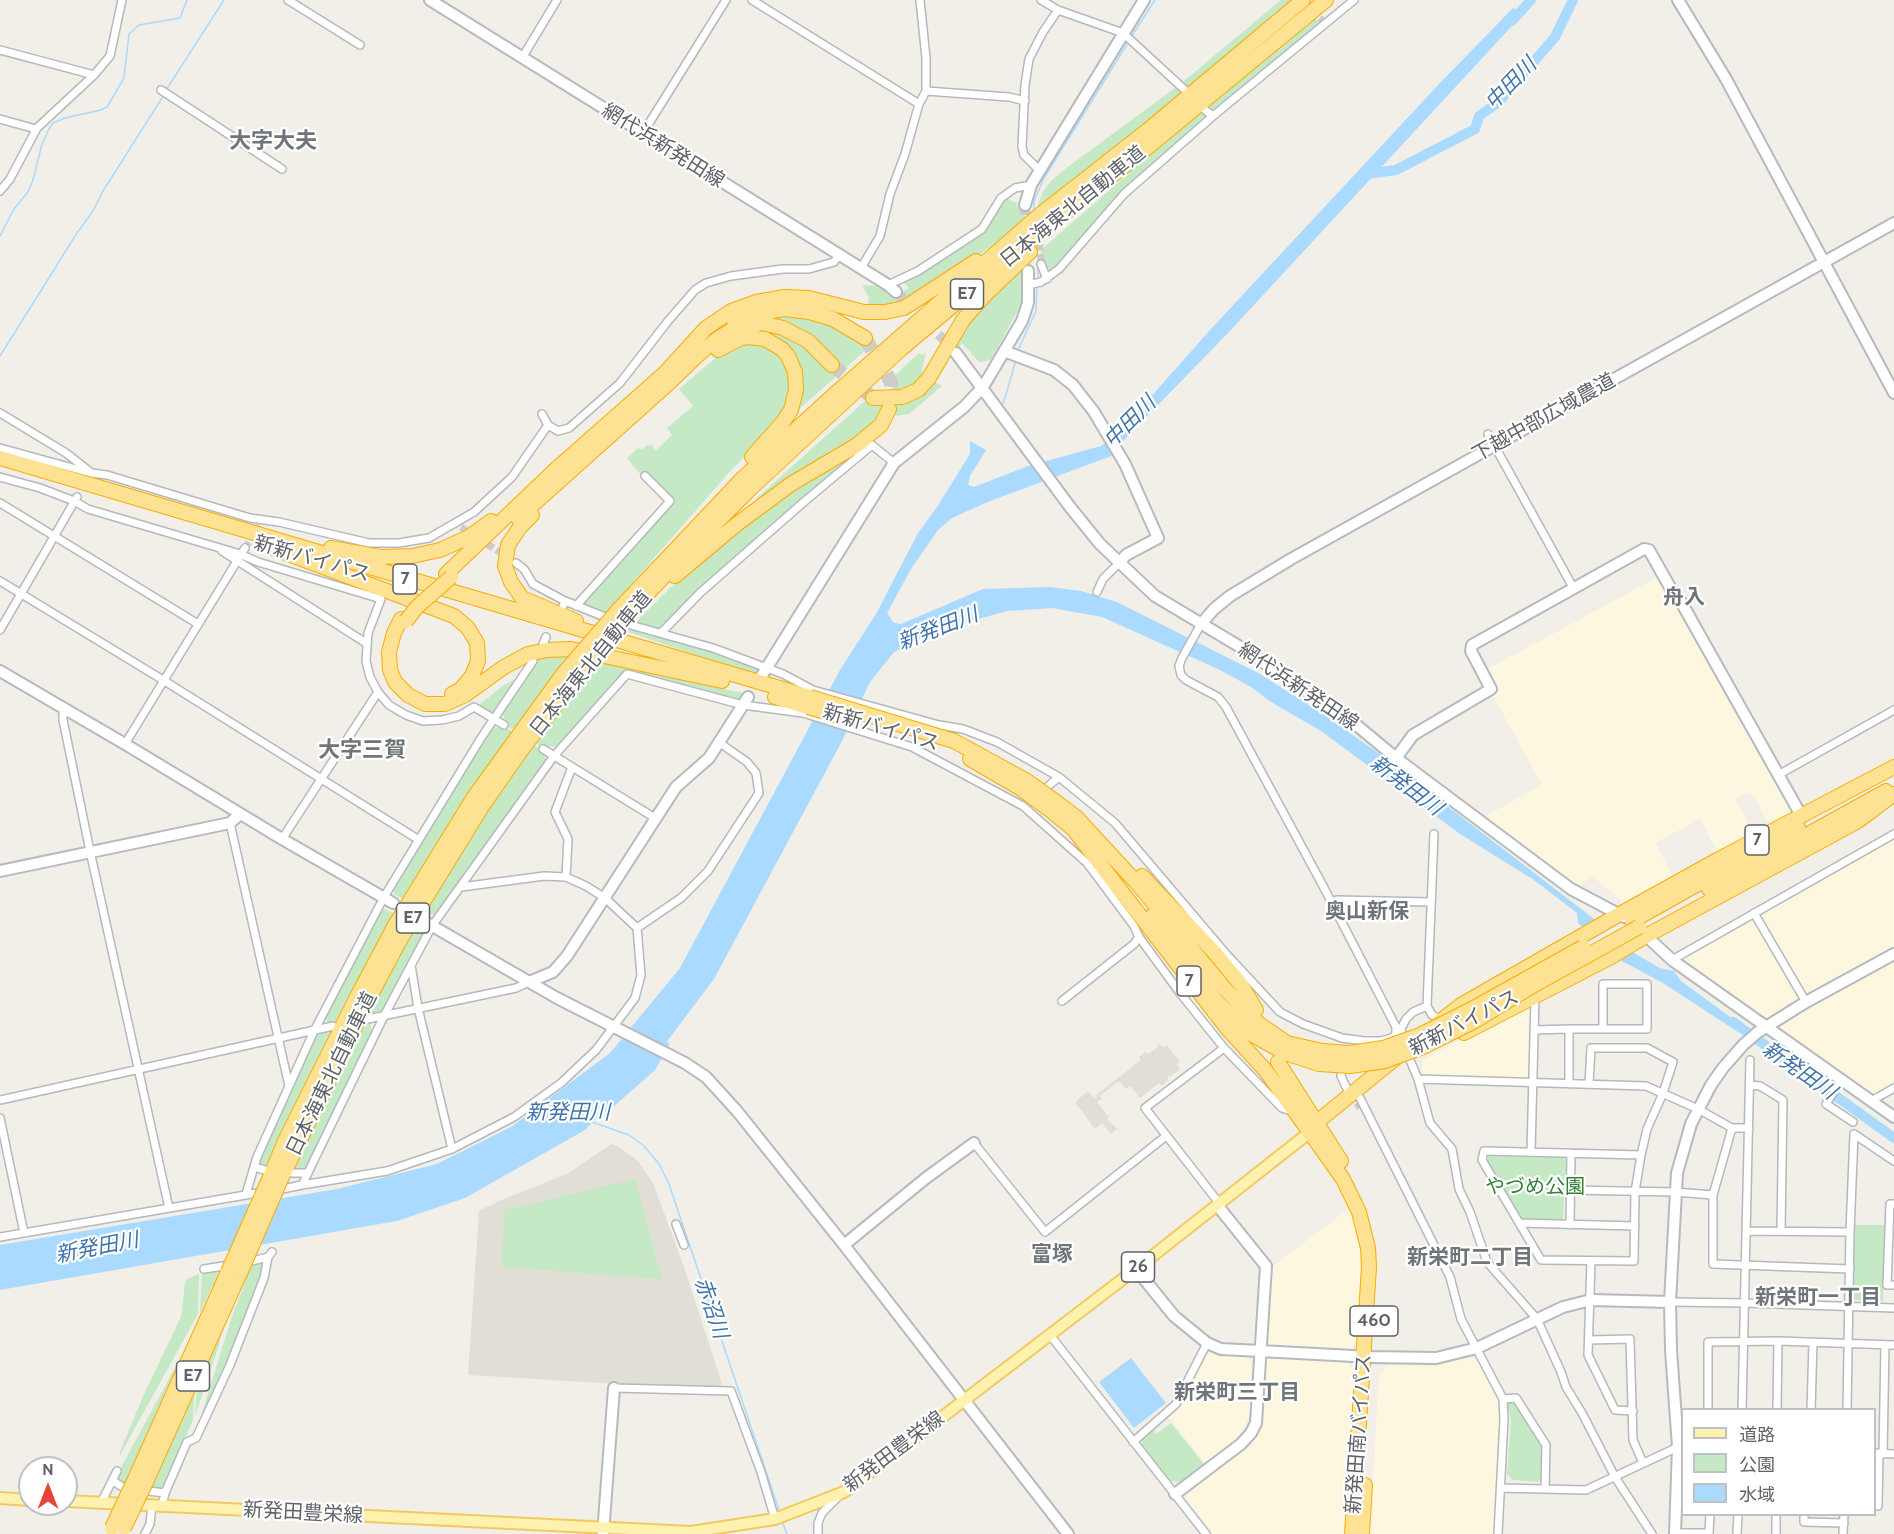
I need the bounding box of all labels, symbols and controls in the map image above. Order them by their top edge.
water label: 中田川 [1480,53,1542,115]
street label: 網代浜新発田線 [597,99,729,193]
district label: 大字大夫 [229,129,317,155]
street label: 日本海東北自動車道 [996,141,1150,273]
road number: E7 [950,279,984,309]
street label: 下越中部広域農道 [1468,369,1620,467]
water label: 中田川 [1099,391,1161,453]
street label: 新新バイパス [251,531,373,587]
road number: 7 [393,564,417,594]
district label: 舟入 [1663,585,1705,611]
street label: 日本海東北自動車道 [525,587,657,741]
water label: 新発田川 [894,602,982,656]
street label: 網代浜新発田線 [1233,638,1363,736]
street label: 新新バイパス [820,700,942,756]
district label: 大字三賀 [318,738,406,764]
water label: 新発田川 [1365,751,1447,821]
road number: 7 [1745,825,1769,855]
district label: 奥山新保 [1325,899,1409,925]
road number: E7 [396,903,430,933]
road number: 7 [1177,966,1201,996]
street label: 新新バイパス [1405,985,1523,1061]
street label: 日本海東北自動車道 [282,988,382,1160]
water label: 新発田川 [1757,1037,1841,1105]
water label: 新発田川 [526,1100,610,1126]
park label: やづめ公園 [1485,1175,1585,1199]
water label: 新発田川 [53,1228,141,1268]
district label: 富塚 [1031,1242,1073,1268]
district label: 新栄町二丁目 [1407,1245,1533,1271]
road number: 26 [1122,1252,1154,1282]
water label: 赤沼川 [689,1274,733,1342]
district label: 新栄町一丁目 [1755,1285,1881,1311]
road number: 460 [1350,1306,1398,1336]
street label: 新発田南バイパス [1341,1353,1377,1515]
road number: E7 [176,1361,210,1391]
district label: 新栄町三丁目 [1174,1380,1300,1406]
street label: 新発田豊栄線 [839,1406,949,1498]
legend [1681,1408,1876,1516]
text: 道路 [1739,1424,1775,1446]
text: 公園 [1739,1454,1775,1476]
north arrow [18,1456,78,1516]
text: N [42,1460,54,1479]
text: 水域 [1739,1484,1775,1506]
street label: 新発田豊栄線 [242,1498,364,1528]

